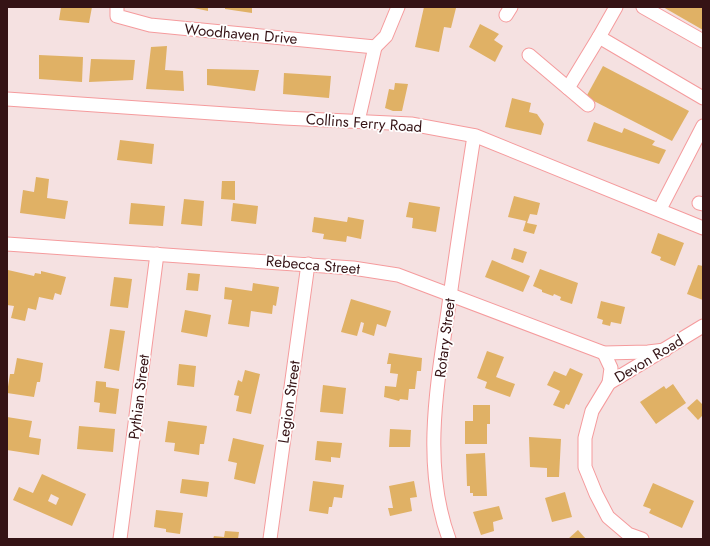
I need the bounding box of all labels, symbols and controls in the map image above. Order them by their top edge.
street label: Woodhaven Drive [184,18,299,50]
street label: Collins Ferry Road [305,108,423,138]
street label: Rebecca Street [265,250,361,280]
street label: Rotary Street [429,297,461,379]
street label: Devon Road [610,330,688,388]
street label: Pythian Street [123,353,155,441]
street label: Legion Street [272,359,306,445]

